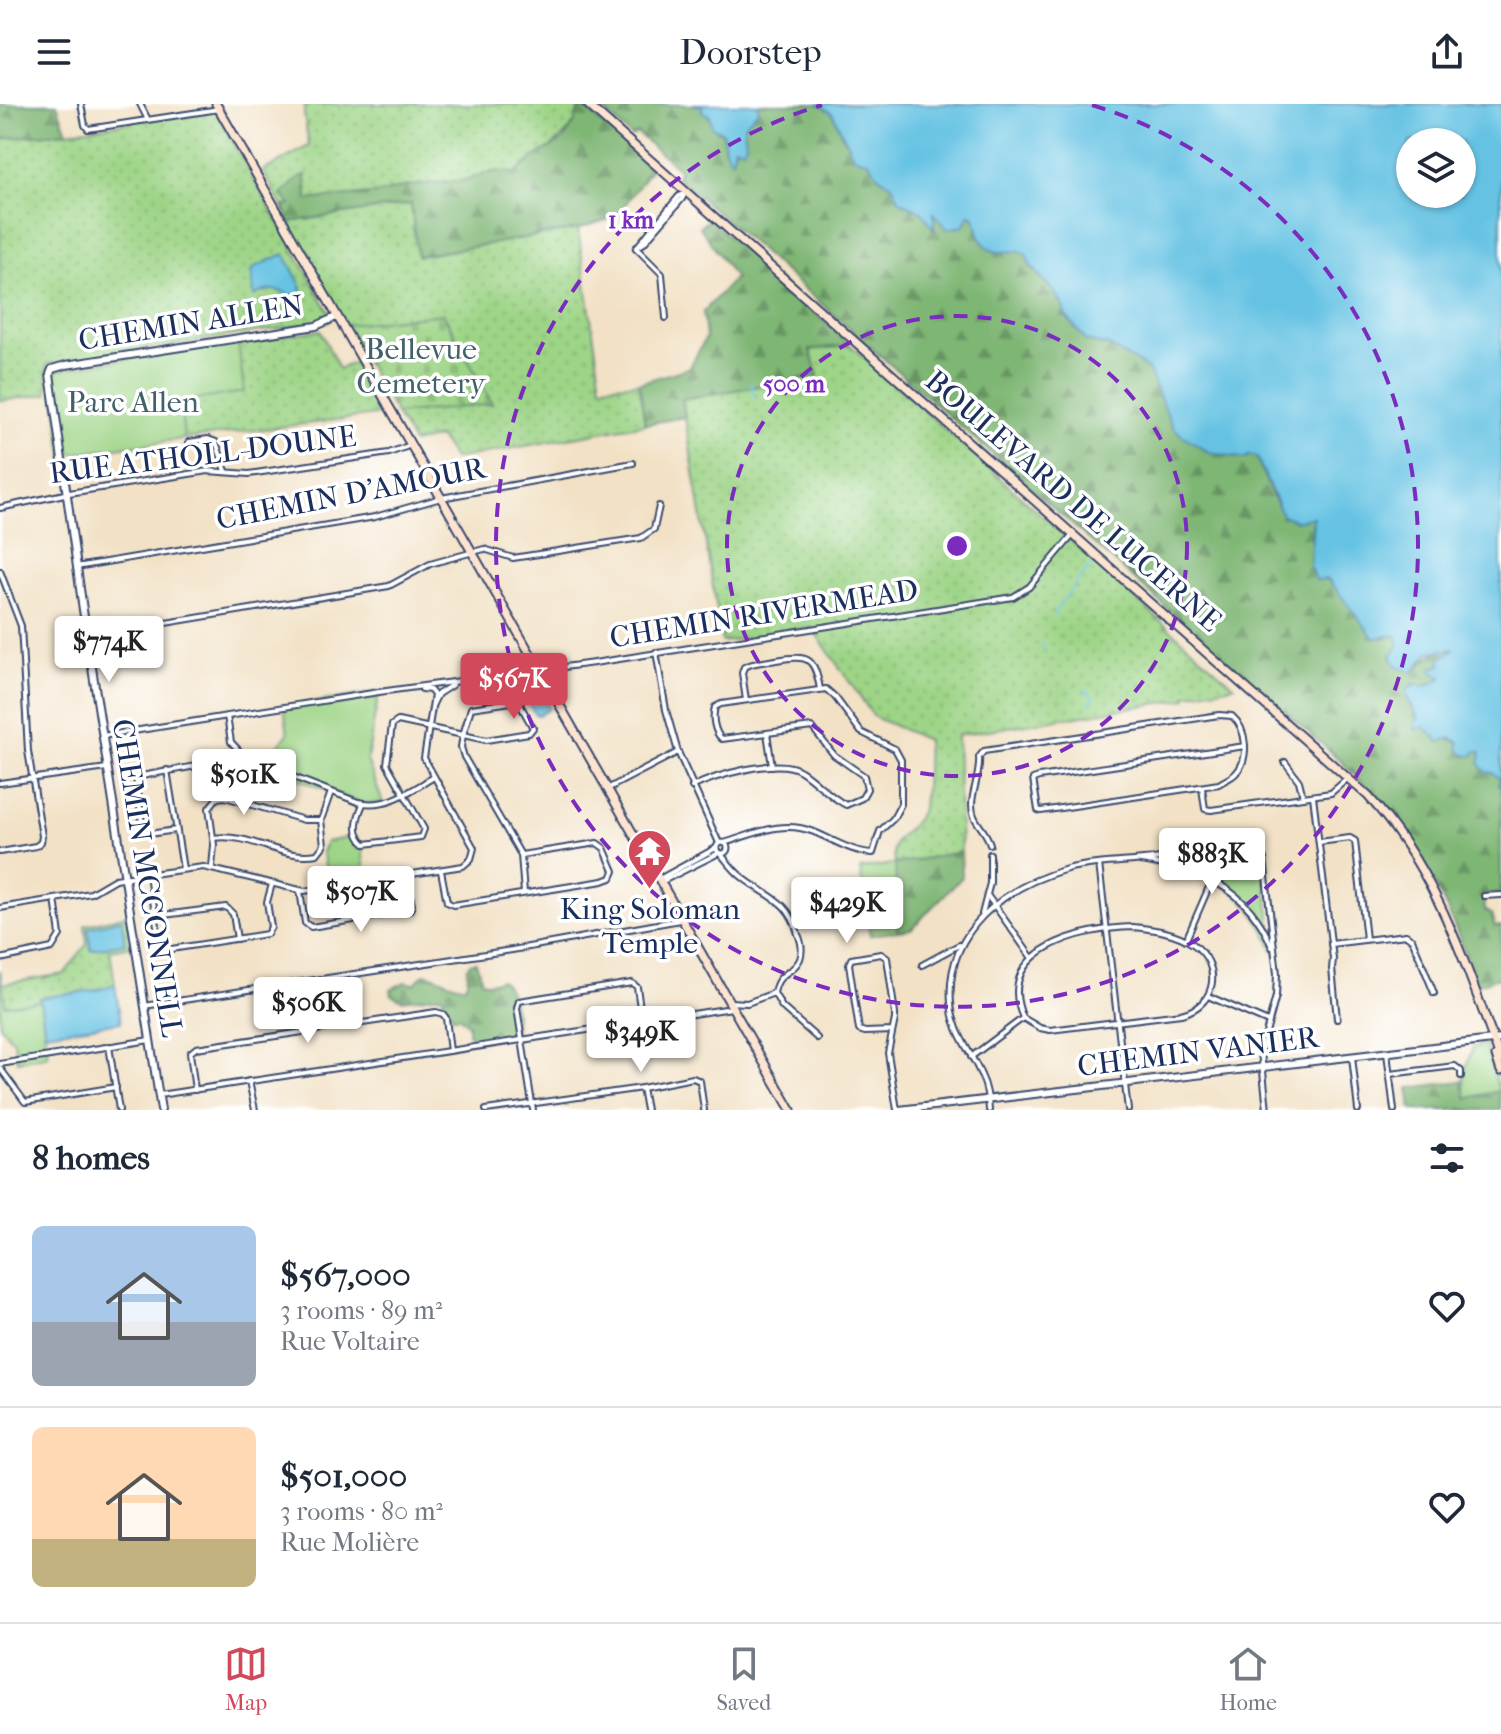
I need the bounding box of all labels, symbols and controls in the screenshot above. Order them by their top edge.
icon: menu [32,30,76,74]
icon: share [1425,30,1469,74]
text: Doorstep [679,31,822,73]
map controls [1396,128,1476,208]
button: layers [1396,128,1476,208]
text: 1 km [608,206,655,234]
street label: CHEMIN ALLEN [76,288,306,358]
park label: Bellevue Cemetery [357,332,487,401]
street label: BOULEVARD DE LUCERNE [918,363,1228,639]
text: 500 m [763,370,826,398]
park label: Parc Allen [67,385,200,420]
street label: RUE ATHOLL-DOUNE [47,419,359,491]
street label: CHEMIN D'AMOUR [213,450,490,537]
centre of rings [943,532,971,560]
street label: CHEMIN RIVERMEAD [607,572,921,656]
pin: $774K [53,616,165,684]
text: $774K [73,626,145,657]
pin: $567K [458,653,570,721]
text: $567K [479,663,549,694]
street label: CHEMIN MCCONNELL [105,717,189,1039]
pin: $501K [188,749,300,817]
text: $501K [210,759,278,790]
temple icon: King Soloman Temple [626,827,674,890]
pin: $883K [1156,828,1268,896]
text: $883K [1177,838,1247,869]
pin: $507K [305,866,417,934]
text: $507K [325,876,397,907]
pin: $429K [791,877,903,945]
text: $429K [809,887,885,918]
place label: King Soloman Temple [560,892,741,961]
pin: $506K [252,977,364,1045]
text: $506K [272,987,344,1018]
pin: $349K [585,1006,697,1074]
text: $349K [605,1016,677,1047]
street label: CHEMIN VANIER [1076,1020,1322,1084]
icon: filters [1425,1136,1469,1180]
text: 8 homes [32,1138,150,1178]
text: $567,000 [280,1255,411,1295]
icon: home [96,1258,192,1354]
icon: heart [1425,1284,1469,1328]
text: 3 rooms · 89 m² [280,1295,442,1326]
text: Rue Voltaire [280,1326,420,1357]
text: $501,000 [280,1456,407,1496]
icon: home [96,1459,192,1555]
icon: heart [1425,1485,1469,1529]
text: 3 rooms · 80 m² [280,1496,443,1527]
text: Rue Molière [280,1527,419,1558]
tab: Map [224,1642,268,1716]
tab: Saved [717,1642,771,1716]
tab: Home [1220,1642,1277,1716]

